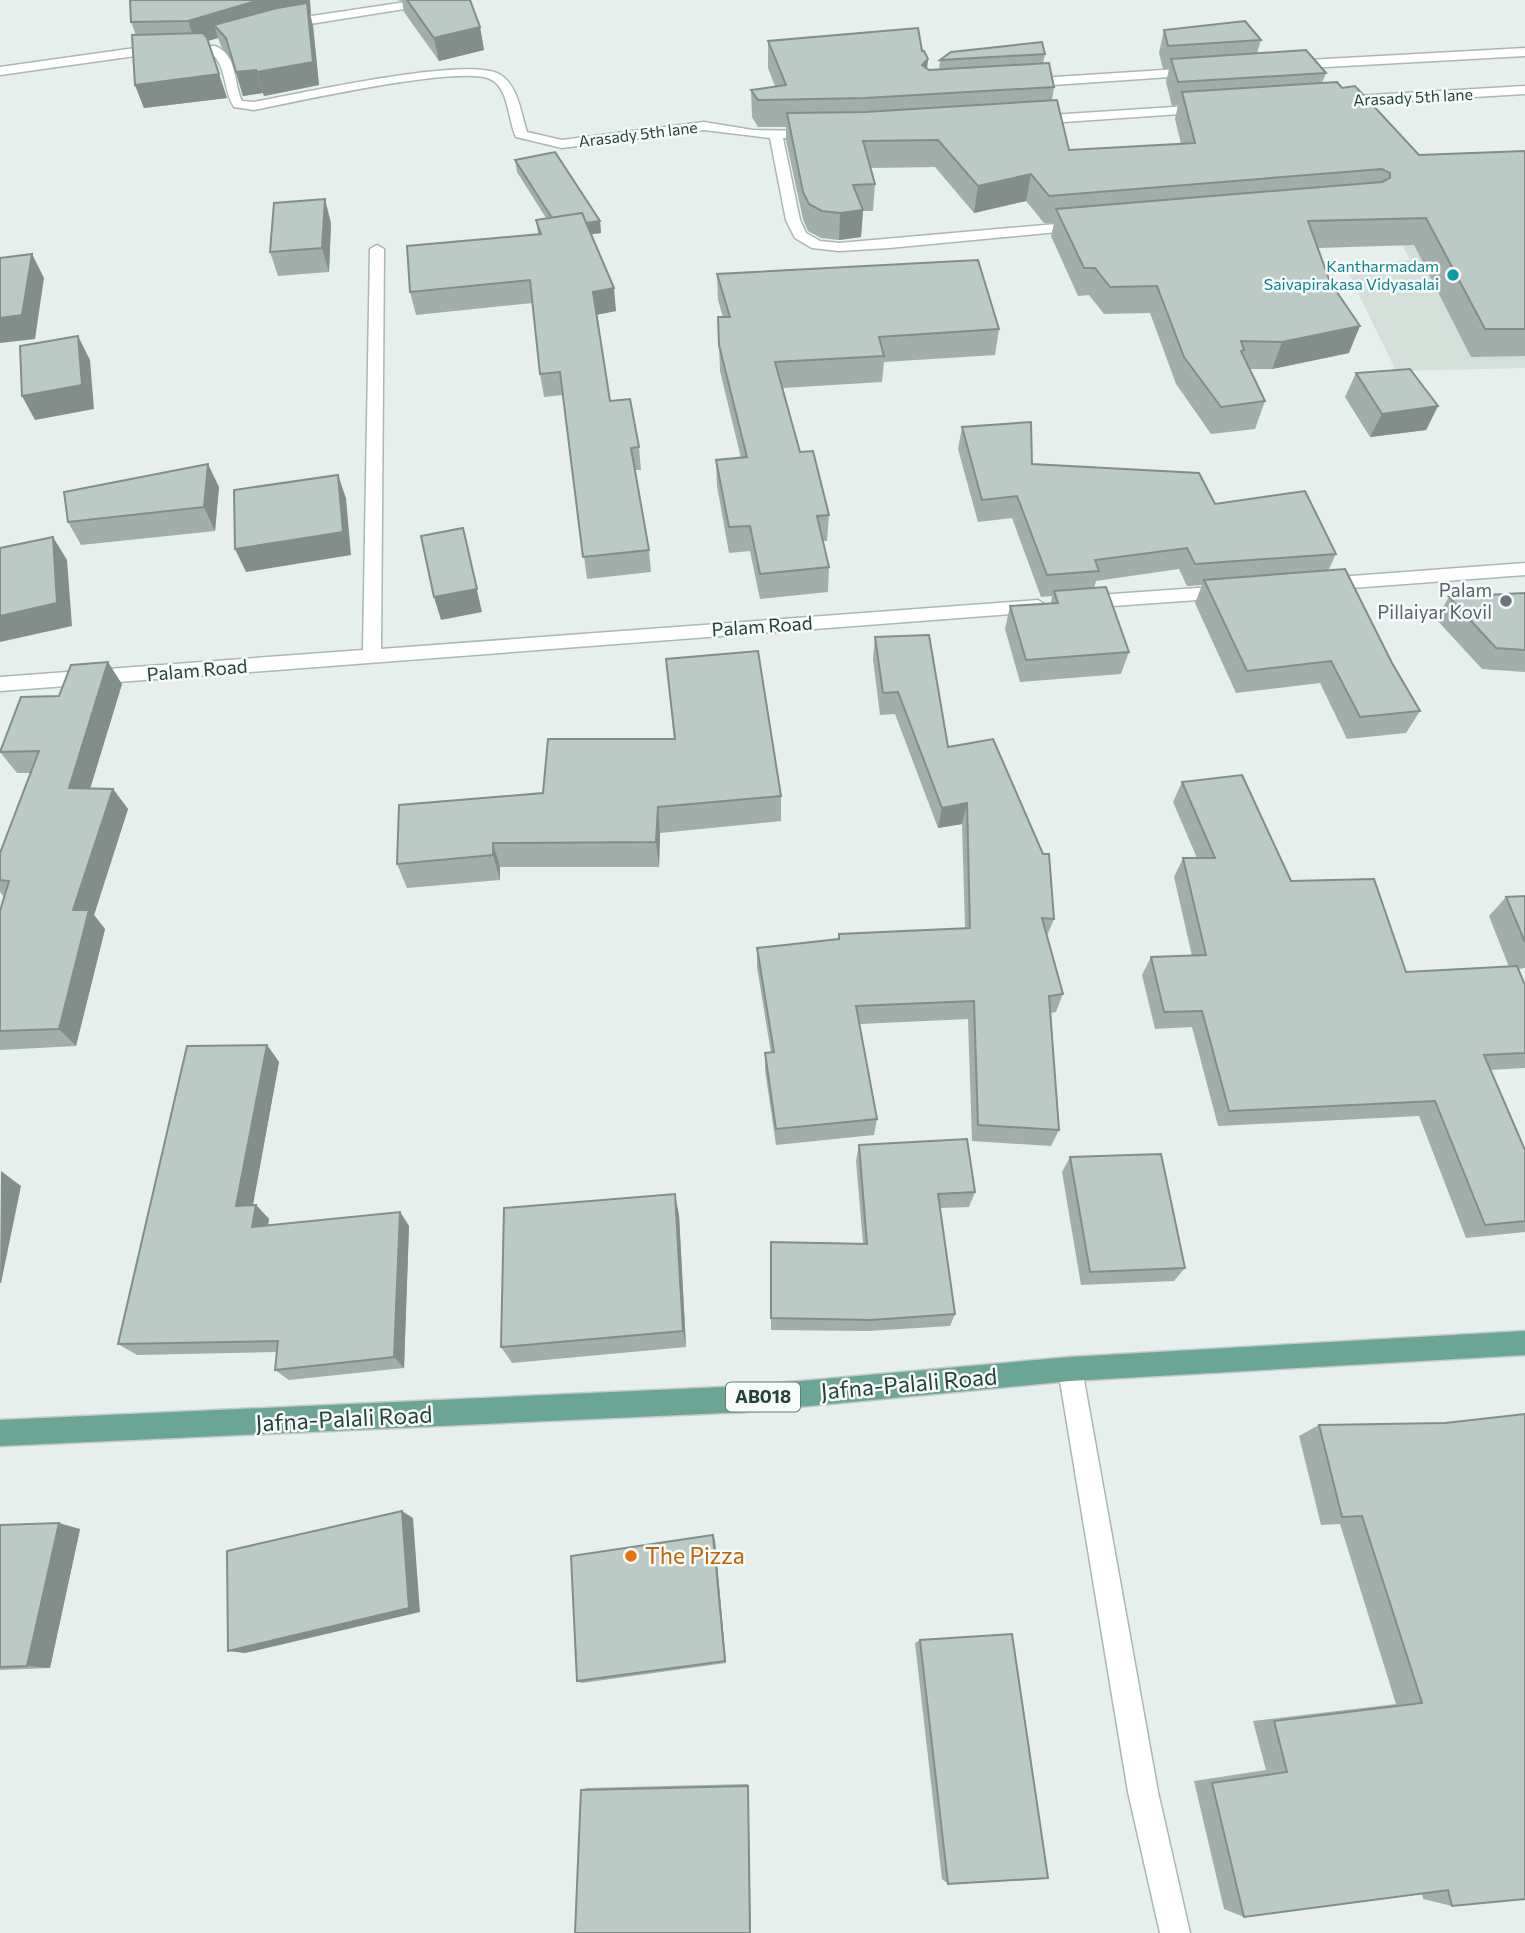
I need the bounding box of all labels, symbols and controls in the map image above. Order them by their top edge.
street label: Arasady 5th lane [1353,84,1473,109]
street label: Arasady 5th lane [577,117,699,150]
place label: Kantharmadam Saivapirakasa Vidyasalai [1264,256,1439,293]
marker: Kantharmadam Saivapirakasa Vidyasalai [1445,267,1461,283]
place label: Palam Pillaiyar Kovil [1377,578,1492,623]
marker: Palam Pillaiyar Kovil [1498,593,1514,609]
street label: Palam Road [711,610,813,641]
street label: Palam Road [146,654,248,685]
street label: Jafna-Palali Road [820,1361,998,1405]
road number: AB018 [726,1382,800,1412]
street label: Jafna-Palali Road [255,1399,433,1437]
place label: The Pizza [645,1541,745,1569]
marker: The Pizza [623,1548,639,1564]

